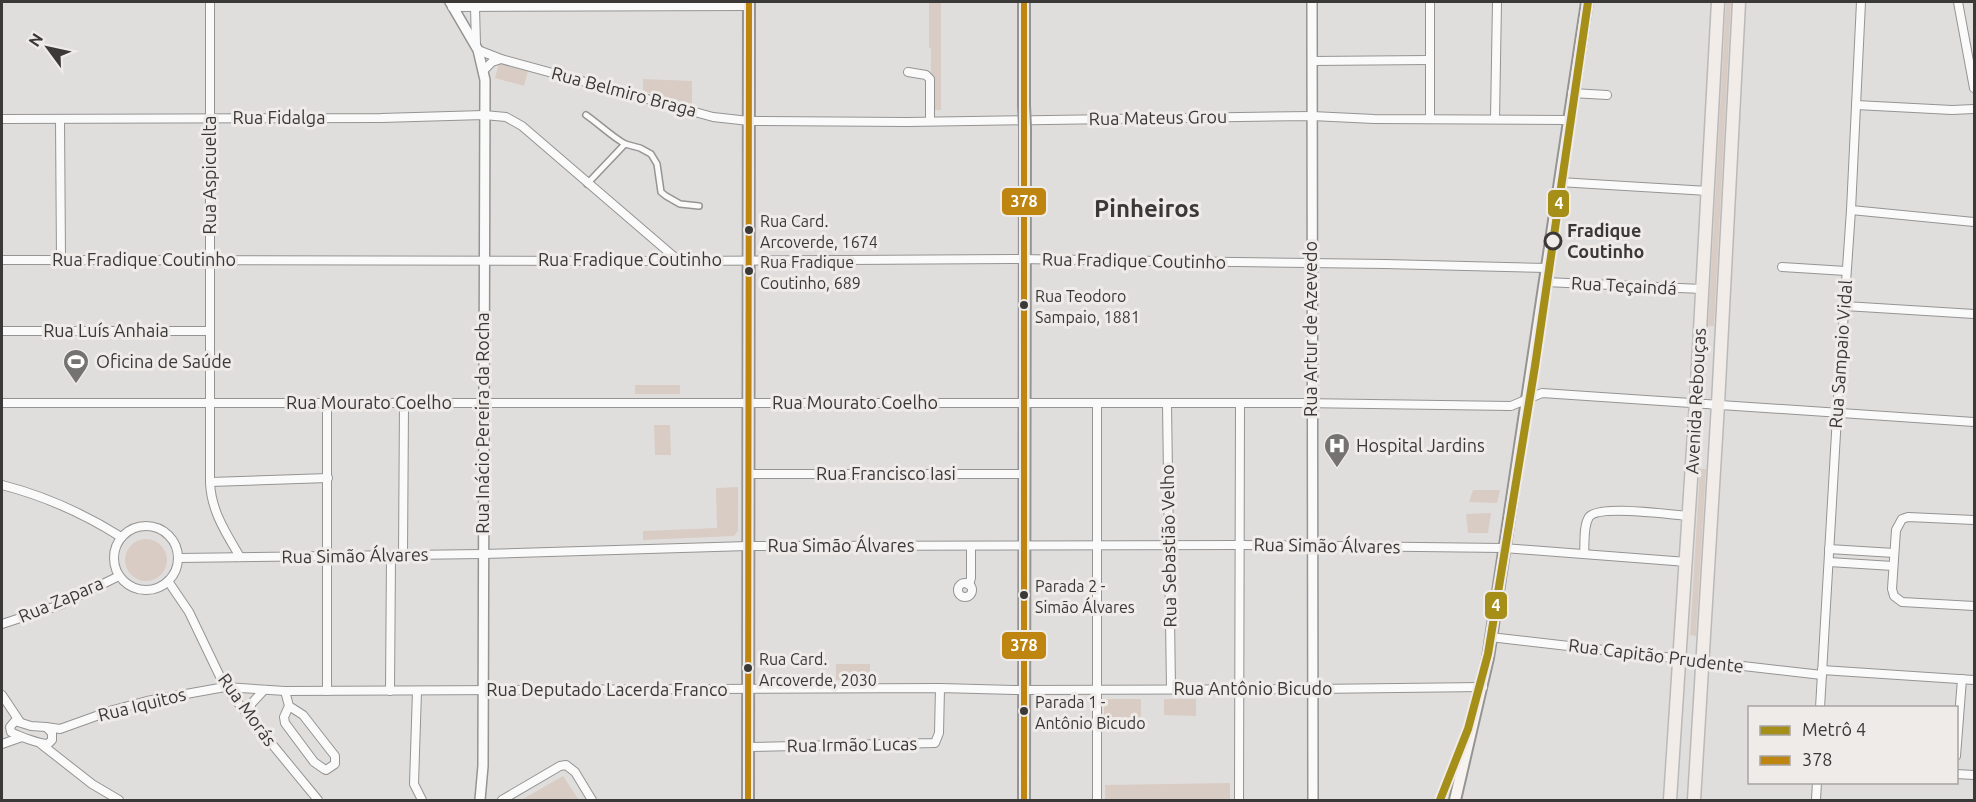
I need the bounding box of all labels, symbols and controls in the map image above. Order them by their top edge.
north arrow [18,18,78,78]
text: N [25,30,46,50]
street label: Rua Belmiro Braga [550,62,699,120]
street label: Rua Mateus Grou [1089,106,1227,128]
street label: Rua Fidalga [233,107,325,127]
street label: Rua Aspicuelta [199,115,219,235]
line badge: 378 [1001,187,1047,216]
line badge: 4 [1547,189,1570,218]
text: 378 [1010,192,1038,210]
text: 4 [1554,194,1564,212]
district label: Pinheiros [1094,195,1200,222]
place label: Rua Card. Arcoverde, 1674 [760,212,878,251]
place label: Fradique Coutinho [1567,220,1644,261]
marker: Rua Card. Arcoverde, 1674 [743,224,755,236]
marker: Fradique Coutinho [1544,232,1562,250]
street label: Rua Artur de Azevedo [1300,241,1320,417]
street label: Rua Fradique Coutinho [1042,248,1226,272]
street label: Rua Fradique Coutinho [52,249,236,269]
street label: Rua Fradique Coutinho [538,249,722,269]
place label: Rua Fradique Coutinho, 689 [760,253,861,292]
marker: Rua Fradique Coutinho, 689 [743,265,755,277]
street label: Rua Teçaindá [1571,272,1677,298]
street label: Rua Sampaio Vidal [1825,279,1855,429]
place label: Rua Teodoro Sampaio, 1881 [1035,287,1140,326]
marker: Rua Teodoro Sampaio, 1881 [1018,299,1030,311]
street label: Rua Inácio Pereira da Rocha [472,312,492,534]
street label: Rua Luís Anhaia [43,320,169,340]
street label: Avenida Rebouças [1681,327,1709,475]
sports icon: Oficina de Saúde [61,347,91,385]
place label: Oficina de Saúde [96,351,232,371]
street label: Rua Mourato Coelho [286,392,452,412]
street label: Rua Mourato Coelho [772,392,938,412]
hospital icon: Hospital Jardins [1322,431,1352,469]
place label: Hospital Jardins [1356,435,1485,455]
street label: Rua Francisco Iasi [816,463,956,483]
street label: Rua Sebastião Velho [1157,464,1179,628]
street label: Rua Simão Álvares [1253,533,1401,556]
street label: Rua Simão Álvares [767,534,915,555]
street label: Rua Simão Álvares [281,543,429,566]
street label: Rua Zapara [15,572,106,626]
place label: Parada 2 - Simão Álvares [1035,577,1135,616]
marker: Parada 2 - Simão Álvares [1018,589,1030,601]
line badge: 4 [1484,591,1508,620]
text: 4 [1491,596,1501,614]
line badge: 378 [1001,631,1047,660]
street label: Rua Capitão Prudente [1567,634,1745,676]
text: 378 [1010,636,1038,654]
place label: Rua Card. Arcoverde, 2030 [759,650,877,689]
marker: Rua Card. Arcoverde, 2030 [742,662,754,674]
street label: Rua Morás [215,669,281,750]
street label: Rua Antônio Bicudo [1173,678,1333,698]
street label: Rua Deputado Lacerda Franco [486,679,728,699]
street label: Rua Iquitos [96,683,188,725]
place label: Parada 1 - Antônio Bicudo [1035,693,1146,732]
marker: Parada 1 - Antônio Bicudo [1018,705,1030,717]
legend [1748,706,1958,784]
text: Metrô 4 [1802,719,1866,739]
street label: Rua Irmão Lucas [787,733,918,755]
text: 378 [1802,749,1832,769]

